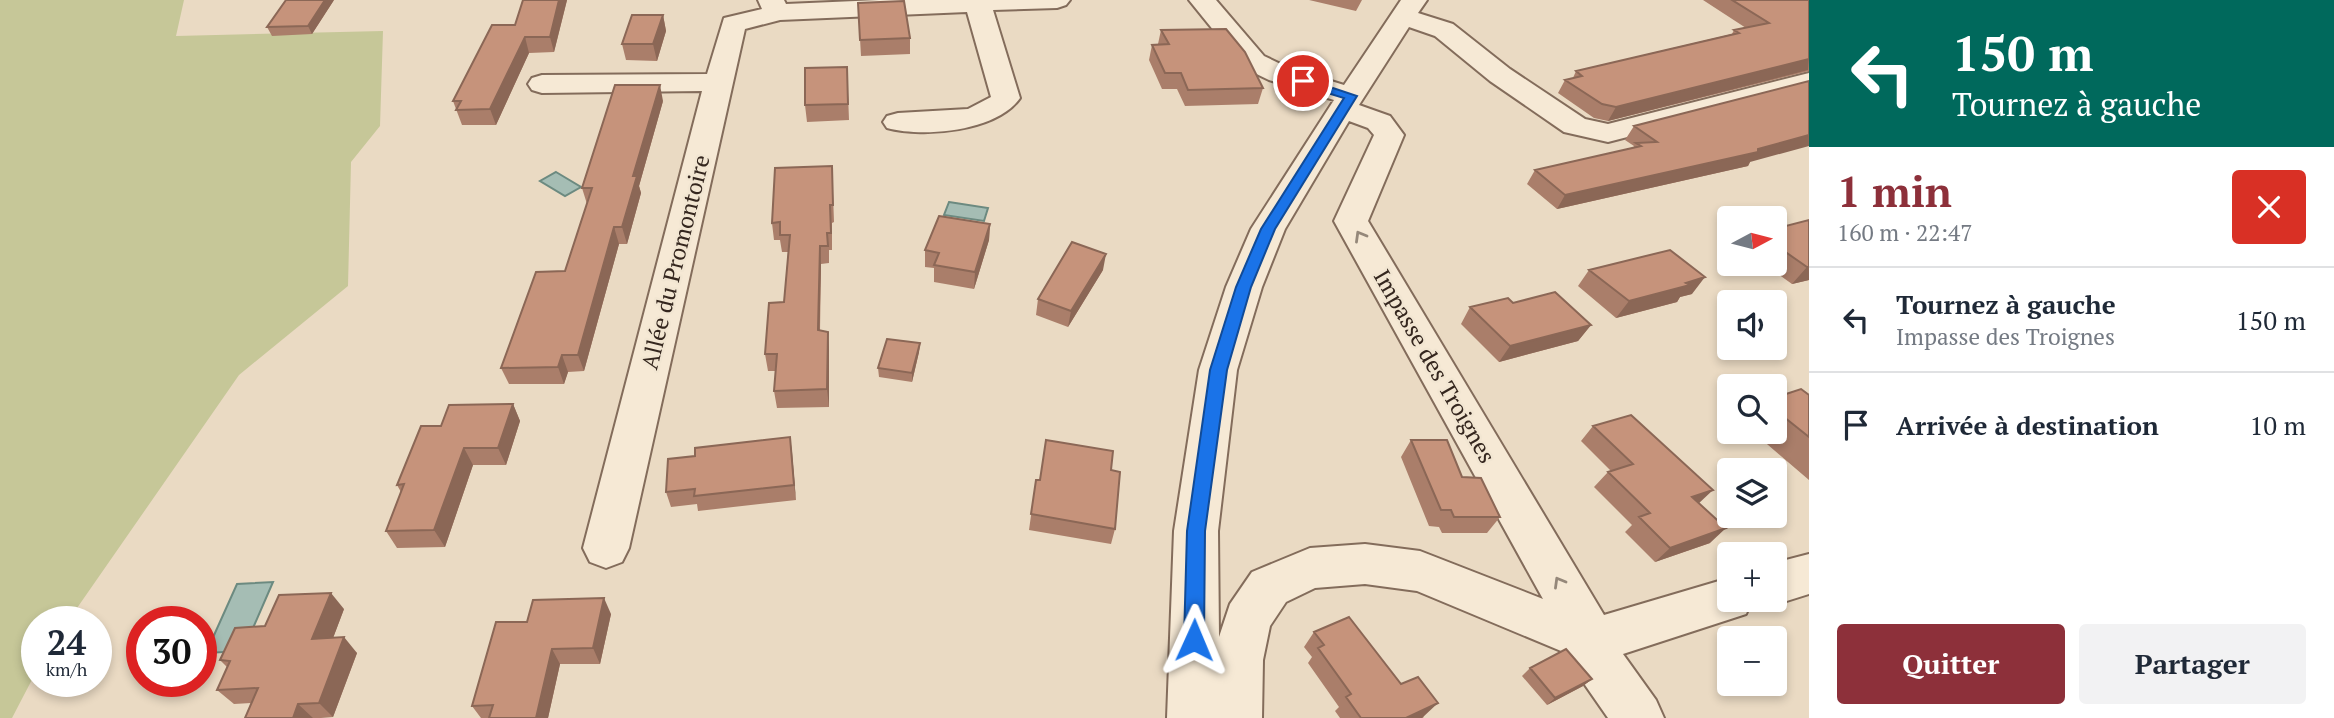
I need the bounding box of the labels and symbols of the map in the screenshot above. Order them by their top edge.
pin [1273,51,1333,111]
street label: Allée du Promontoire [633,152,717,372]
north arrow [1717,206,1787,276]
one-way arrow [1355,231,1368,244]
street label: Impasse des Troignes [1367,263,1503,469]
one-way arrow [1554,577,1567,589]
position arrow [1157,603,1231,677]
speed limit sign: 30 [126,606,217,697]

